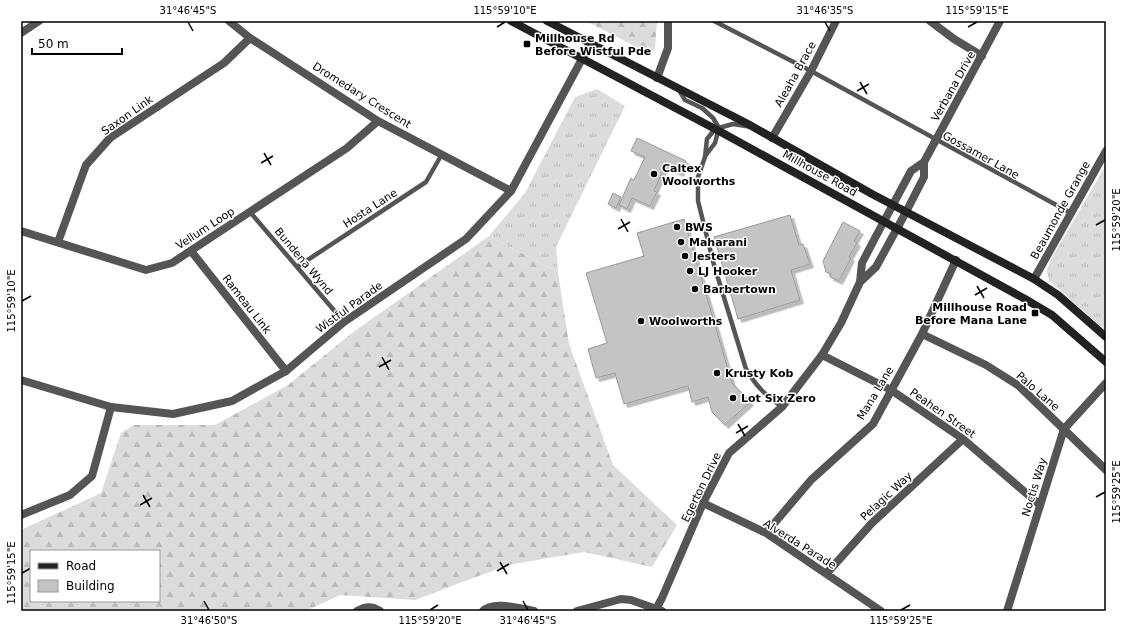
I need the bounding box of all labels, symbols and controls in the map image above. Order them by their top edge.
text: 31°46'45"S [160,5,216,16]
text: 115°59'10"E [473,5,537,16]
text: 31°46'35"S [797,5,853,16]
text: 115°59'15"E [945,5,1009,16]
scale bar [32,30,122,56]
place label: Millhouse Rd Before Wistful Pde [535,32,651,58]
text: 50 m [38,37,69,51]
marker: Millhouse Rd Before Wistful Pde [522,39,532,49]
street label: Aleaha Brace [772,39,819,109]
street label: Verbana Drive [929,49,978,124]
street label: Dromedary Crescent [310,60,414,131]
street label: Saxon Link [99,93,156,138]
street label: Gossamer Lane [940,129,1022,182]
street label: Millhouse Road [780,148,859,199]
street label: Beaumonde Grange [1028,159,1093,262]
place label: Caltex Woolworths [662,162,736,188]
marker: Caltex Woolworths [649,169,659,179]
street label: Hosta Lane [341,186,400,231]
text: 115°59'20"E [1111,188,1122,252]
street label: Vellum Loop [174,205,237,252]
place label: BWS [685,221,713,234]
marker: BWS [672,222,682,232]
street label: Bundena Wynd [272,225,335,298]
place label: Maharani [689,236,747,249]
marker: Maharani [676,237,686,247]
place label: Jesters [692,250,736,263]
marker: Jesters [680,251,690,261]
place label: LJ Hooker [698,265,758,278]
marker: LJ Hooker [685,266,695,276]
text: 115°59'10"E [6,269,17,333]
street label: Rameau Link [220,272,274,337]
street label: Wistful Parade [314,279,385,336]
place label: Barbertown [703,283,776,296]
marker: Barbertown [690,284,700,294]
place label: Millhouse Road Before Mana Lane [915,301,1027,327]
marker: Millhouse Road Before Mana Lane [1030,308,1040,318]
place label: Woolworths [649,315,723,328]
marker: Woolworths [636,316,646,326]
street label: Mana Lane [854,364,897,422]
place label: Krusty Kob [725,367,793,380]
marker: Krusty Kob [712,368,722,378]
street label: Palo Lane [1013,369,1062,414]
street label: Peahen Street [907,386,979,441]
place label: Lot Six Zero [741,392,816,405]
marker: Lot Six Zero [728,393,738,403]
street label: Egerton Drive [679,450,724,524]
street label: Noctis Way [1019,456,1050,518]
text: 115°59'25"E [1111,460,1122,524]
street label: Pelagic Way [858,469,915,524]
street label: Alverda Parade [761,517,839,572]
text: 115°59'15"E [6,541,17,605]
legend [30,550,160,602]
text: Road [66,559,96,573]
text: Building [66,579,115,593]
text: 31°46'50"S [181,615,237,626]
text: 115°59'20"E [398,615,462,626]
text: 31°46'45"S [500,615,556,626]
text: 115°59'25"E [869,615,933,626]

